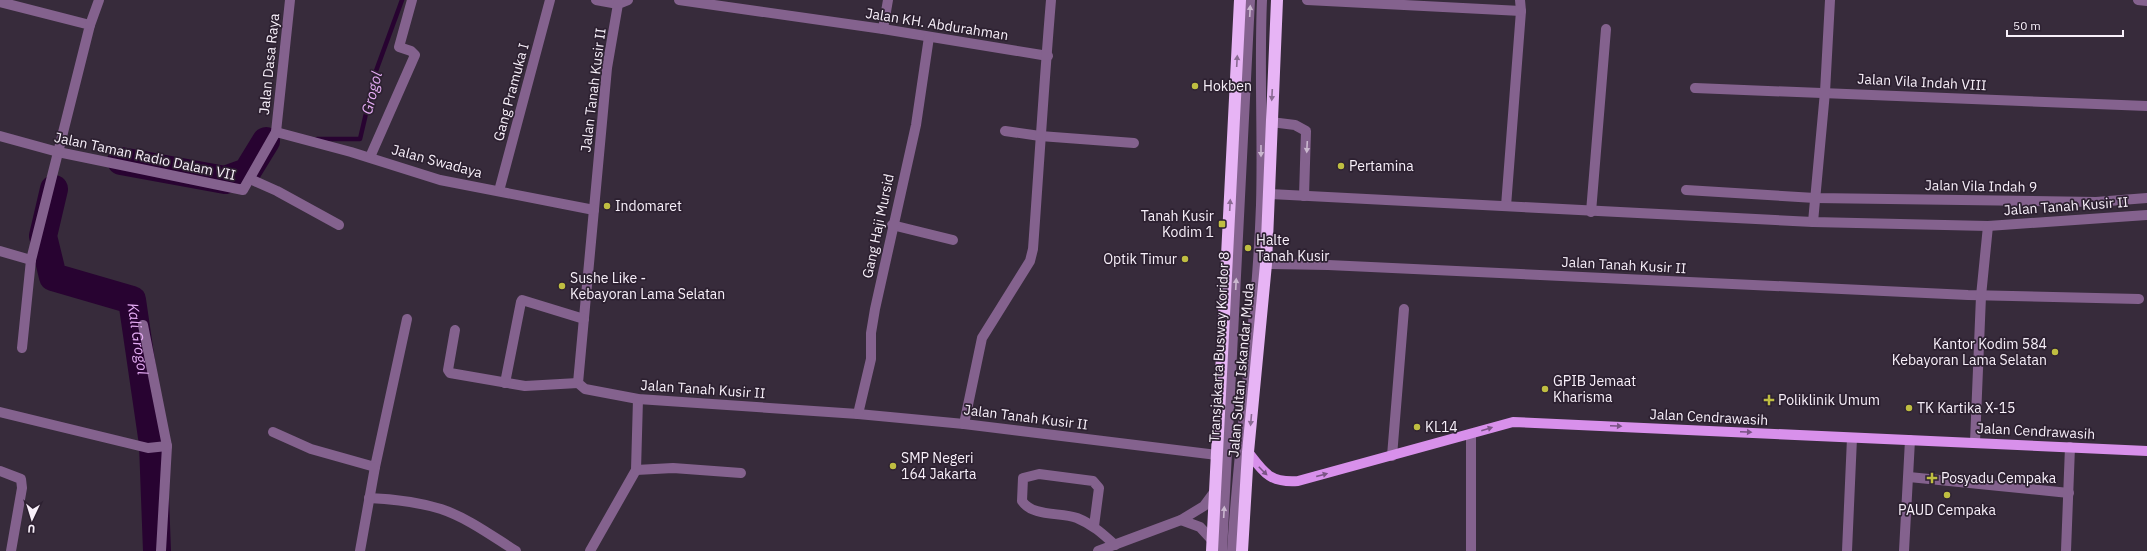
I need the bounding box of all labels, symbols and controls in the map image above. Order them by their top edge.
street label: Jalan KH. Abdurahman [864,4,1010,44]
one-way arrow [1246,5,1253,17]
street label: Jalan Dasa Raya [255,12,283,116]
scale bar [2007,12,2123,38]
text: 50 m [2013,18,2041,33]
street label: Jalan Tanah Kusir II [576,27,610,153]
street label: Gang Pramuka I [489,41,533,143]
one-way arrow [1234,55,1241,67]
water label: Grogol [357,70,386,116]
street label: Jalan Vila Indah VIII [1857,70,1987,94]
place label: Hokben [1203,77,1252,95]
marker: Hokben [1190,81,1200,91]
one-way arrow [1269,89,1276,101]
street label: Jalan Taman Radio Dalam VII [53,128,237,184]
street label: Jalan Swadaya [390,140,485,182]
one-way arrow [1303,141,1310,153]
one-way arrow [1258,145,1264,158]
place label: Pertamina [1349,157,1414,175]
marker: Pertamina [1336,161,1346,171]
street label: Gang Haji Mursid [858,172,898,280]
street label: Jalan Vila Indah 9 [1925,176,2037,196]
street label: Jalan Tanah Kusir II [2003,193,2129,219]
place label: Indomaret [615,197,682,215]
one-way arrow [1227,198,1234,211]
marker: Indomaret [602,201,612,211]
place label: Tanah Kusir Kodim 1 [1141,207,1214,241]
marker: Tanah Kusir Kodim 1 [1217,219,1227,229]
place label: Halte Tanah Kusir [1256,231,1329,265]
marker: Halte Tanah Kusir [1243,243,1253,253]
place label: Optik Timur [1103,250,1177,268]
street label: Transjakarta Busway Koridor 8 [1205,251,1233,443]
street label: Jalan Tanah Kusir II [1561,253,1687,277]
marker: Optik Timur [1180,254,1190,264]
place label: Sushe Like - Kebayoran Lama Selatan [570,269,725,303]
one-way arrow [1232,278,1239,290]
marker: Sushe Like - Kebayoran Lama Selatan [557,281,567,291]
street label: Jalan Sultan Iskandar Muda [1224,282,1258,458]
water label: Kali Grogol [124,302,153,376]
place label: Kantor Kodim 584 Kebayoran Lama Selatan [1892,335,2047,369]
marker: Kantor Kodim 584 Kebayoran Lama Selatan [2050,347,2060,357]
place label: GPIB Jemaat Kharisma [1553,372,1636,406]
street label: Jalan Tanah Kusir II [640,376,766,402]
marker: GPIB Jemaat Kharisma [1540,384,1550,394]
place label: Poliklinik Umum [1778,391,1880,409]
marker: Poliklinik Umum [1763,394,1775,406]
place label: TK Kartika X-15 [1917,399,2015,417]
street label: Jalan Tanah Kusir II [963,400,1089,434]
marker: TK Kartika X-15 [1904,403,1914,413]
street label: Jalan Cendrawasih [1649,405,1769,429]
one-way arrow [1248,414,1255,426]
place label: KL14 [1425,418,1458,436]
street label: Jalan Cendrawasih [1976,419,2096,443]
marker: KL14 [1412,422,1422,432]
one-way arrow [1610,423,1623,429]
one-way arrow [1481,426,1493,432]
one-way arrow [1740,429,1752,436]
place label: SMP Negeri 164 Jakarta [901,449,977,483]
marker: SMP Negeri 164 Jakarta [888,461,898,471]
one-way arrow [1258,466,1268,475]
place label: Posyadu Cempaka [1941,469,2057,487]
one-way arrow [1315,472,1328,478]
marker: Posyadu Cempaka [1926,472,1938,484]
marker: PAUD Cempaka [1942,490,1952,500]
north arrow [12,499,52,539]
place label: PAUD Cempaka [1898,501,1996,519]
one-way arrow [1221,506,1228,518]
text: U [27,522,36,536]

